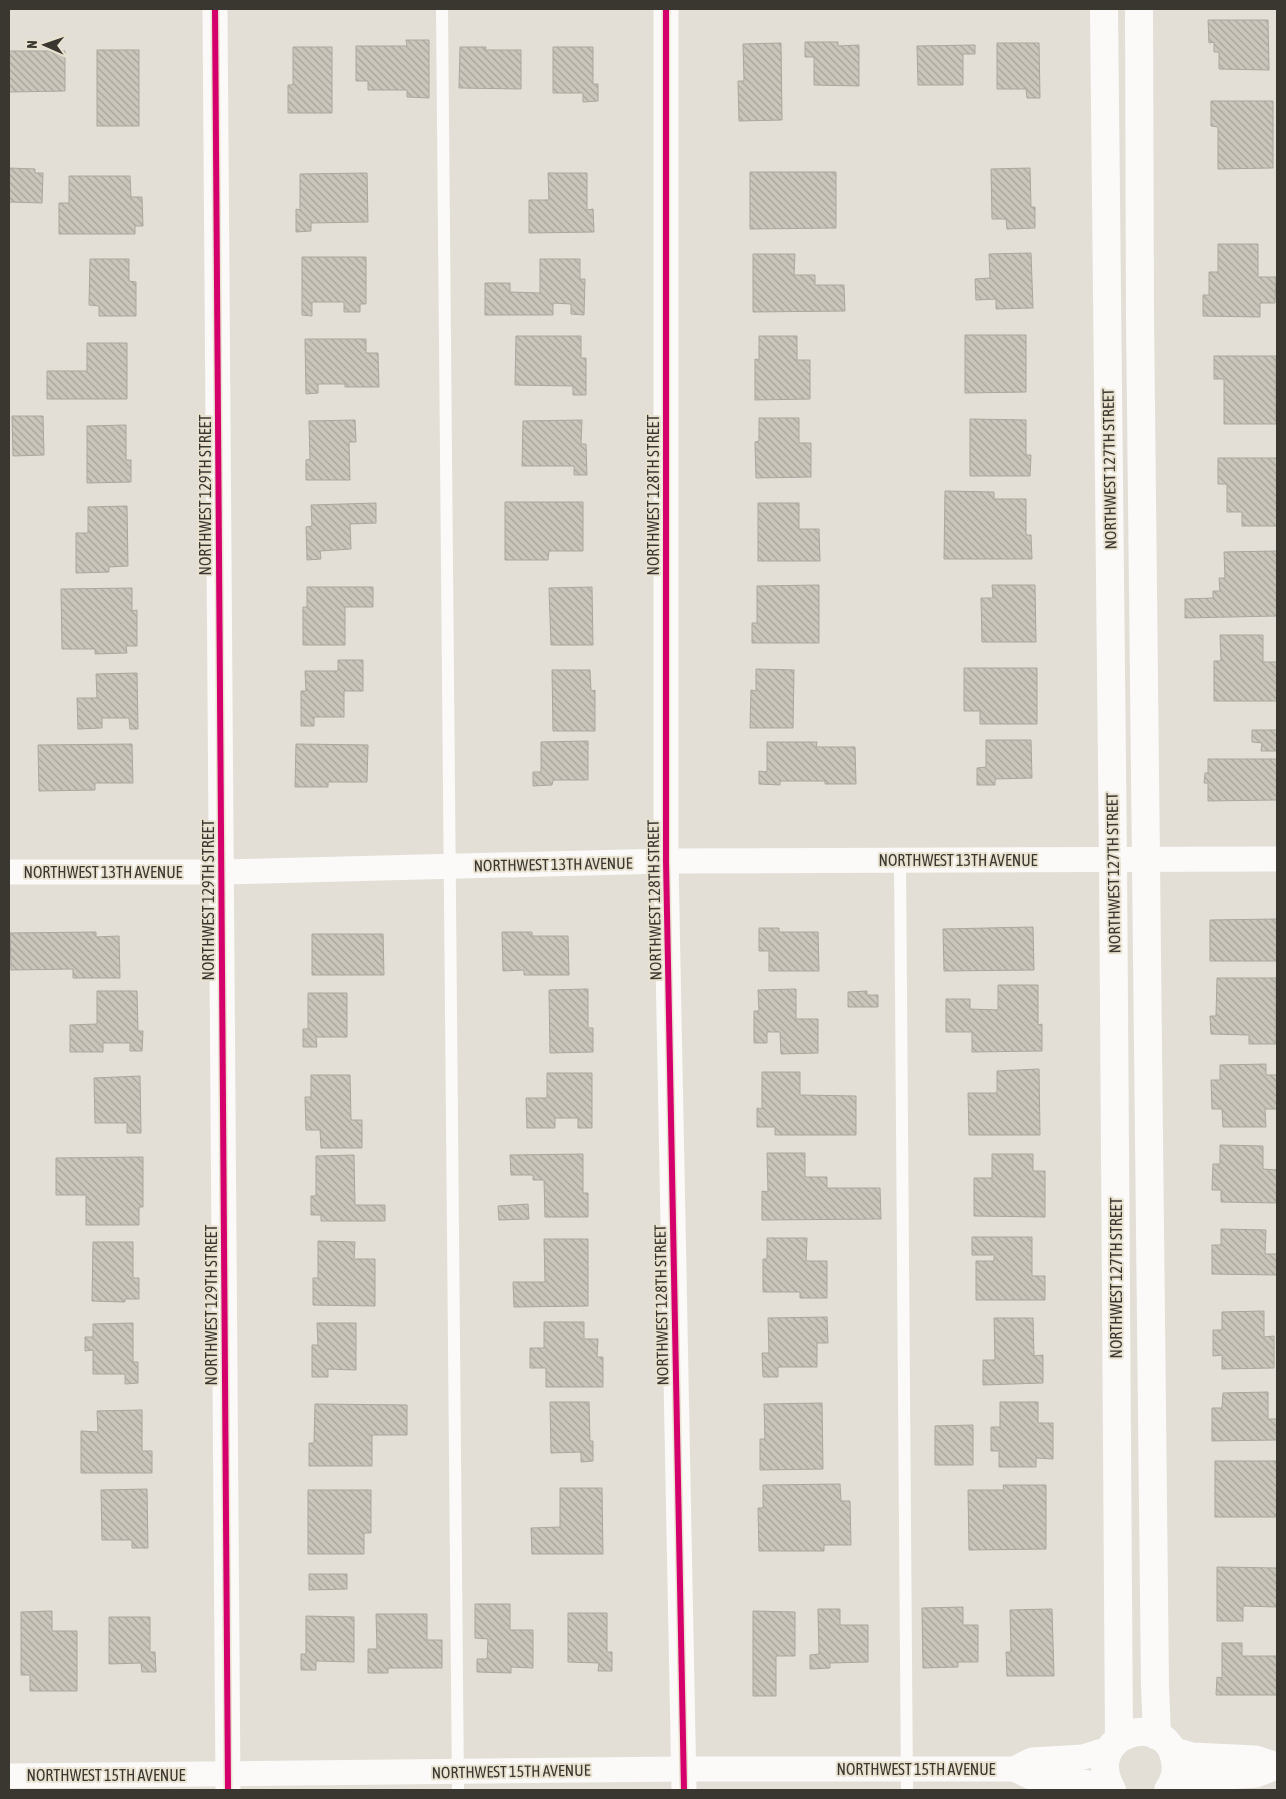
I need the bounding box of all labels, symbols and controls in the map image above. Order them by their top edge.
north arrow [20,20,70,70]
text: N [24,40,40,49]
street label: NORTHWEST 127TH STREET [1099,388,1119,550]
street label: NORTHWEST 129TH STREET [196,415,214,575]
street label: NORTHWEST 128TH STREET [644,415,662,575]
street label: NORTHWEST 127TH STREET [1103,792,1123,954]
street label: NORTHWEST 128TH STREET [644,819,664,981]
street label: NORTHWEST 129TH STREET [199,820,217,980]
street label: NORTHWEST 13TH AVENUE [879,851,1038,869]
street label: NORTHWEST 13TH AVENUE [473,854,633,874]
street label: NORTHWEST 13TH AVENUE [24,863,183,881]
street label: NORTHWEST 127TH STREET [1107,1198,1125,1358]
street label: NORTHWEST 128TH STREET [651,1224,671,1386]
street label: NORTHWEST 129TH STREET [202,1225,220,1385]
street label: NORTHWEST 15TH AVENUE [837,1760,996,1778]
street label: NORTHWEST 15TH AVENUE [431,1761,591,1781]
street label: NORTHWEST 15TH AVENUE [27,1766,186,1784]

